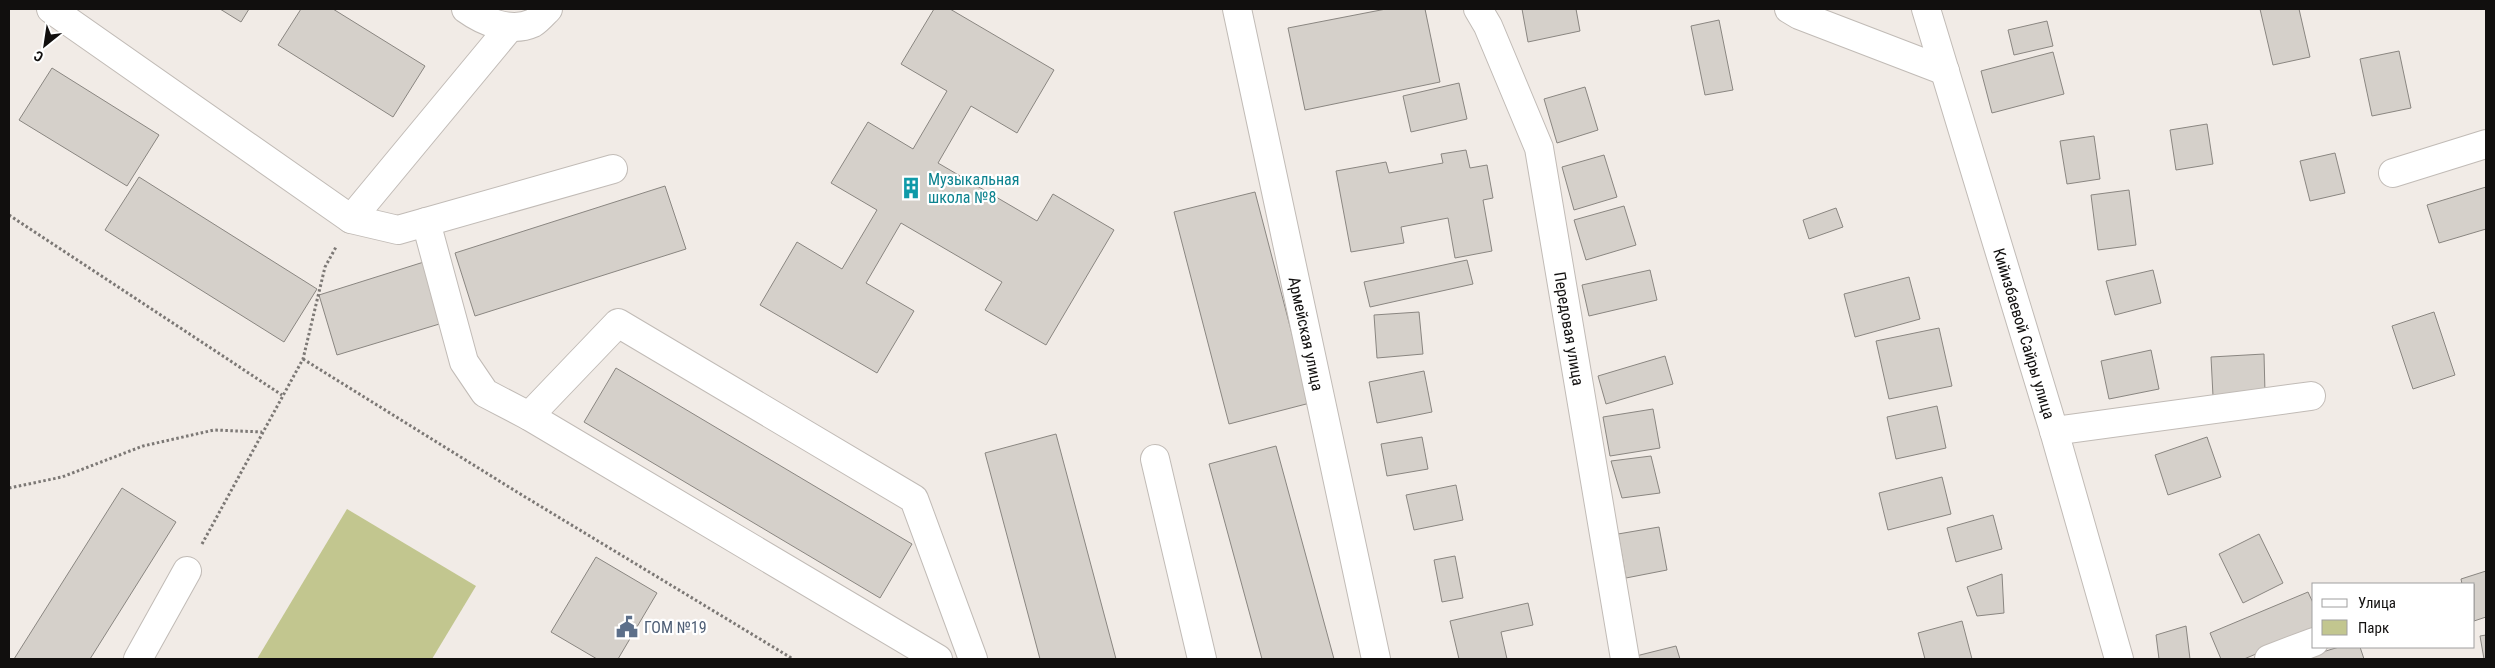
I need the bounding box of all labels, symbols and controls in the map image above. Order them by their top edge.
north arrow [20,20,70,70]
text: С [31,47,46,65]
place label: Музыкальная школа №8 [928,170,1019,207]
building icon: Музыкальная школа №8 [898,175,924,201]
street label: Кийизбаевой Сайры улица [1990,246,2059,421]
street label: Передовая улица [1550,270,1588,387]
street label: Армейская улица [1285,275,1328,392]
legend [2312,583,2475,648]
text: Улица [2358,594,2396,612]
public building icon: ГОМ №19 [614,614,640,640]
place label: ГОМ №19 [644,618,707,637]
text: Парк [2358,619,2389,637]

